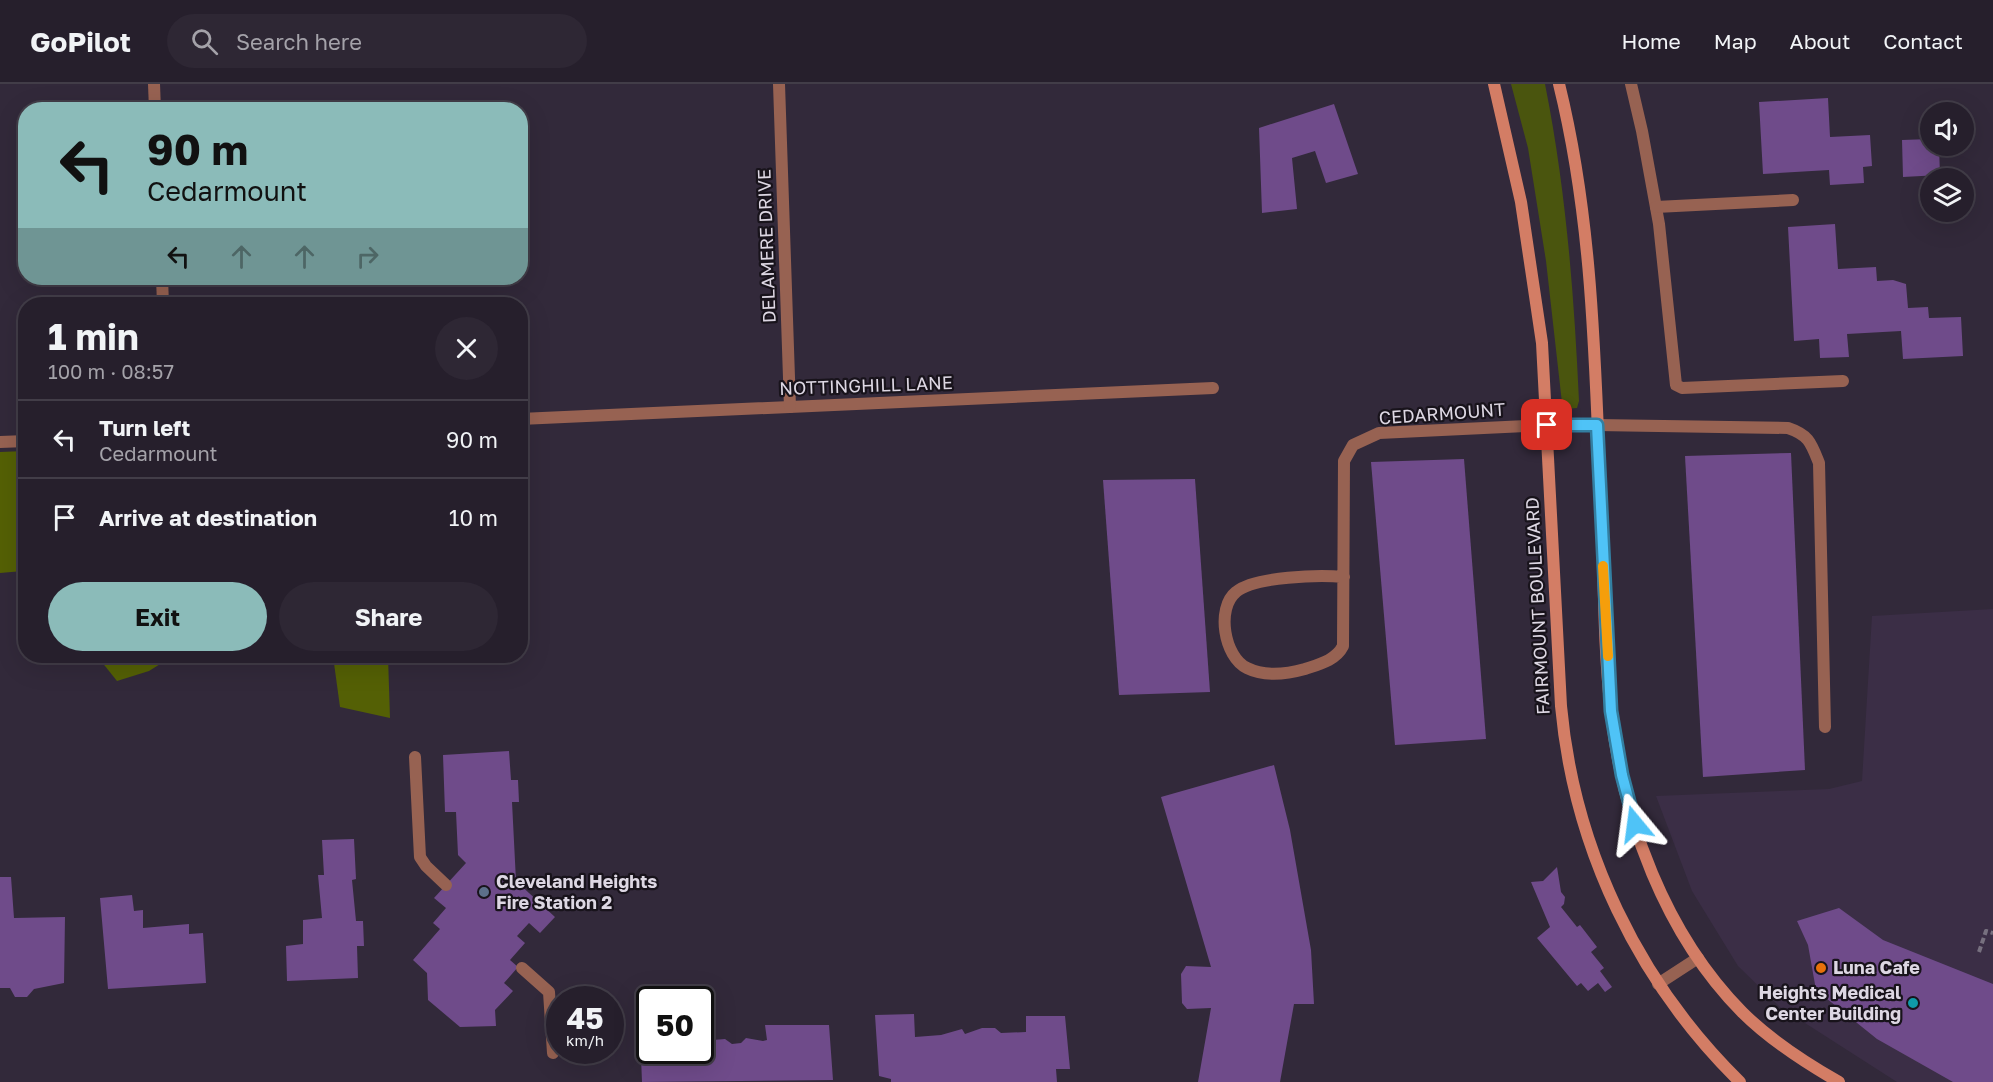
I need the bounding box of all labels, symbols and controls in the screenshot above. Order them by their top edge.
search box [167,14,587,68]
text: GoPilot [30,25,131,58]
icon: search [188,25,221,58]
text: Search here [236,28,362,55]
text: Home [1621,28,1681,54]
text: Map [1714,28,1757,54]
text: About [1790,28,1850,54]
text: Contact [1883,28,1963,54]
map controls [1920,102,1974,222]
button: sound [1920,102,1974,156]
text: 90 m [147,124,248,174]
icon: left [48,126,126,204]
button: layers [1920,168,1974,222]
street label: DELAMERE DRIVE [752,169,780,323]
text: Cedarmount [147,175,307,207]
icon: left [162,240,195,273]
icon: ahead [225,240,258,273]
icon: ahead [288,240,321,273]
icon: right [351,240,384,273]
text: 1 min [48,315,139,358]
button: close [435,317,498,380]
text: 100 m · 08:57 [48,359,174,383]
street label: NOTTINGHILL LANE [779,371,953,399]
street label: CEDARMOUNT [1378,398,1506,428]
pin [1521,399,1572,450]
icon: arrive [1530,408,1563,441]
text: Turn left [99,414,190,441]
icon: left [48,423,81,456]
text: 90 m [446,426,498,453]
text: Cedarmount [99,441,218,465]
street label: FAIRMOUNT BOULEVARD [1520,497,1554,716]
icon: arrive [48,501,81,534]
text: Arrive at destination [99,504,317,531]
text: 10 m [449,504,498,531]
button: Exit [48,582,267,651]
button: Share [279,582,498,651]
position arrow [1603,792,1667,856]
place label: Cleveland Heights Fire Station 2 [496,870,657,913]
marker: Cleveland Heights Fire Station 2 [477,885,491,899]
place label: Luna Cafe [1833,956,1920,978]
marker: Luna Cafe [1814,961,1828,975]
place label: Heights Medical Center Building [1759,981,1901,1024]
speed limit sign: 50 [636,986,714,1064]
marker: Heights Medical Center Building [1906,996,1920,1010]
text: 45 [566,1000,604,1036]
text: km/h [566,1031,604,1049]

